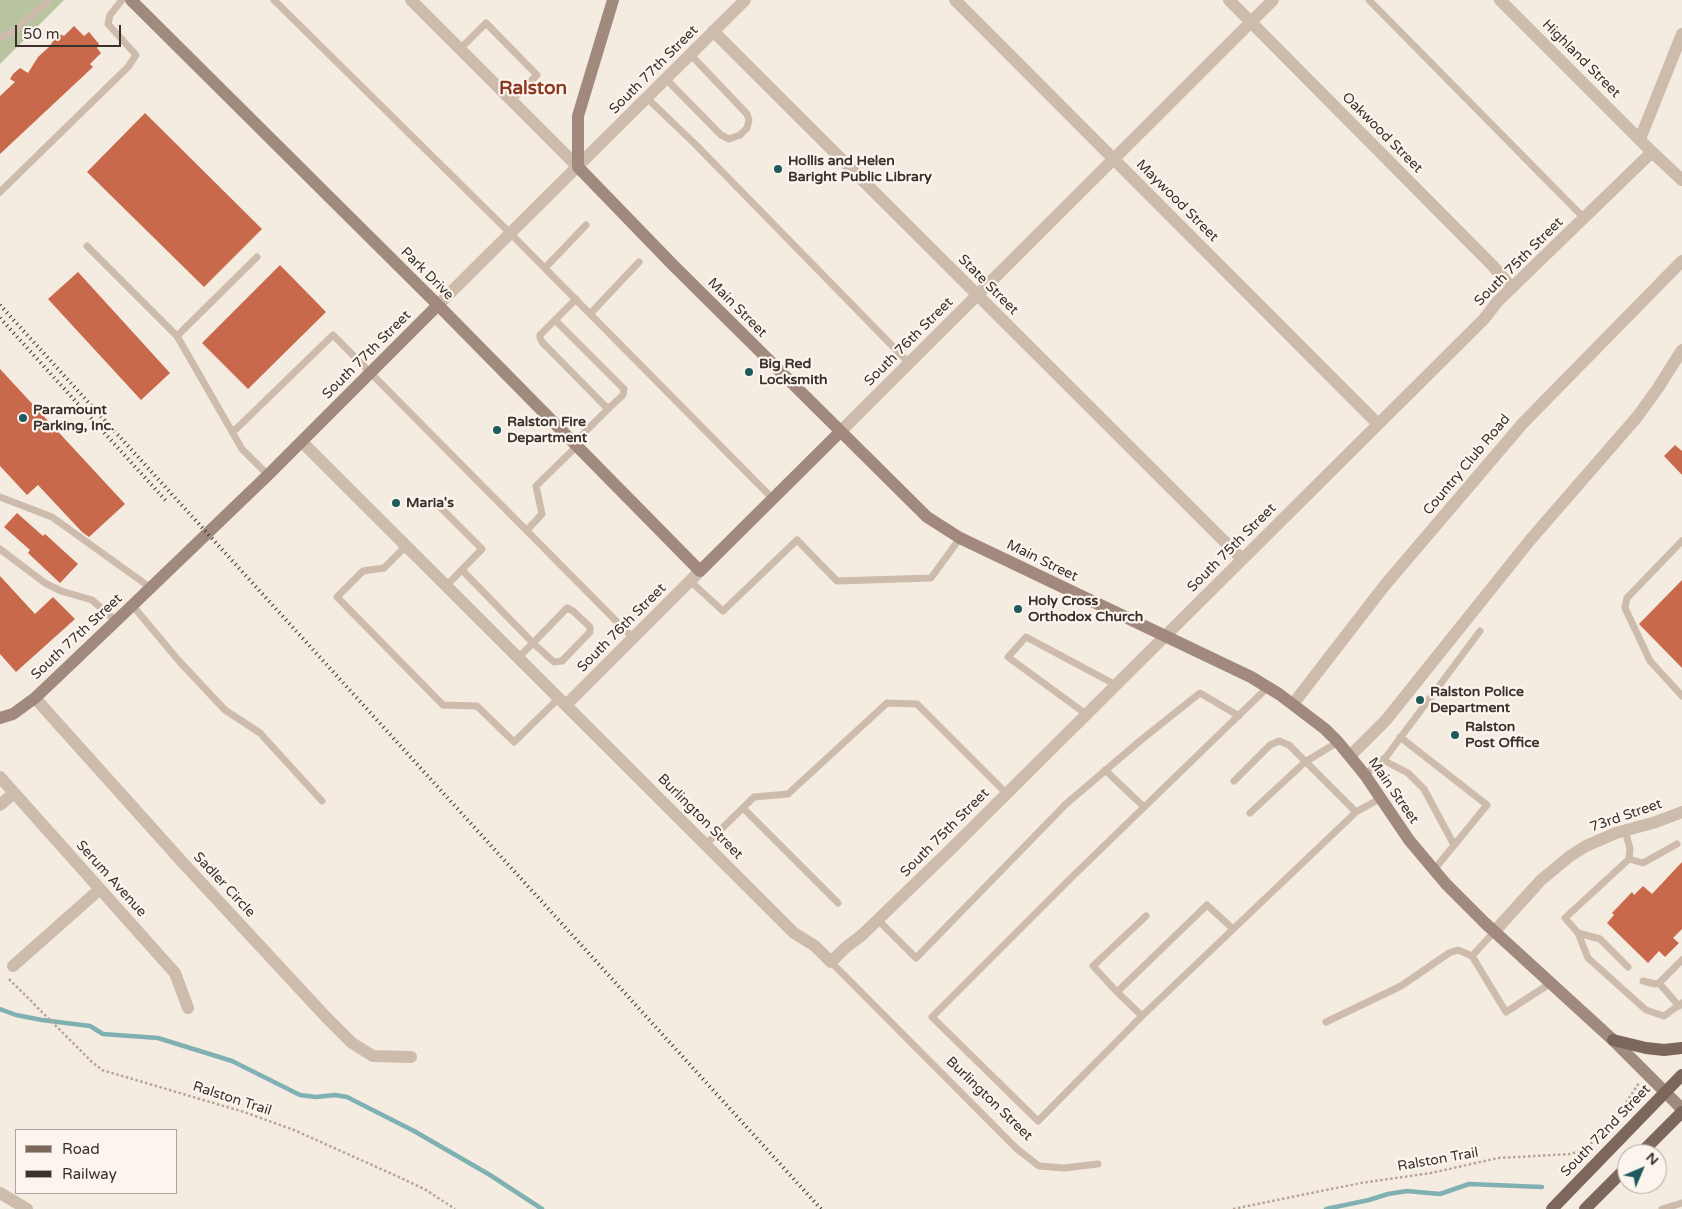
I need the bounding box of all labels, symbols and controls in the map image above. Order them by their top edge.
scale bar [18,15,124,47]
street label: Highland Street [1538,16,1624,102]
street label: South 77th Street [606,22,702,118]
text: 50 m [23,25,60,43]
district label: Ralston [499,78,567,100]
street label: Oakwood Street [1338,89,1426,177]
place label: Hollis and Helen Baright Public Library [788,153,932,186]
street label: Maywood Street [1132,156,1222,246]
marker: Hollis and Helen Baright Public Library [772,163,784,175]
street label: South 75th Street [1471,214,1567,310]
street label: Park Drive [397,244,457,304]
street label: State Street [954,251,1022,319]
street label: Main Street [704,275,770,341]
street label: South 76th Street [861,294,957,390]
street label: South 77th Street [319,307,415,403]
place label: Big Red Locksmith [759,356,828,388]
marker: Big Red Locksmith [743,366,755,378]
place label: Paramount Parking, Inc. [33,402,115,434]
street label: Country Club Road [1420,411,1514,519]
marker: Paramount Parking, Inc. [17,412,29,424]
place label: Ralston Fire Department [507,414,587,447]
marker: Ralston Fire Department [491,424,503,436]
place label: Maria's [406,495,454,511]
marker: Maria's [390,497,402,509]
street label: South 75th Street [1184,500,1280,596]
street label: Main Street [1004,537,1080,585]
street label: South 76th Street [574,580,670,676]
street label: South 77th Street [28,591,126,683]
place label: Holy Cross Orthodox Church [1028,593,1143,626]
marker: Holy Cross Orthodox Church [1012,603,1024,615]
place label: Ralston Police Department [1430,684,1524,716]
marker: Ralston Police Department [1414,694,1426,706]
place label: Ralston Post Office [1465,719,1540,752]
marker: Ralston Post Office [1449,729,1461,741]
street label: Main Street [1364,755,1422,827]
street label: Burlington Street [654,771,746,863]
street label: South 75th Street [897,785,993,881]
street label: 73rd Street [1588,796,1664,836]
street label: Serum Avenue [72,837,150,921]
street label: Sadler Circle [190,849,258,921]
street label: Burlington Street [942,1053,1036,1145]
street label: Ralston Trail [191,1078,273,1120]
street label: South 72nd Street [1558,1081,1654,1181]
legend [15,1129,178,1194]
text: Road [62,1140,100,1158]
north arrow [1617,1144,1667,1194]
street label: Ralston Trail [1396,1145,1480,1175]
text: N [1642,1149,1662,1169]
text: Railway [62,1165,117,1183]

